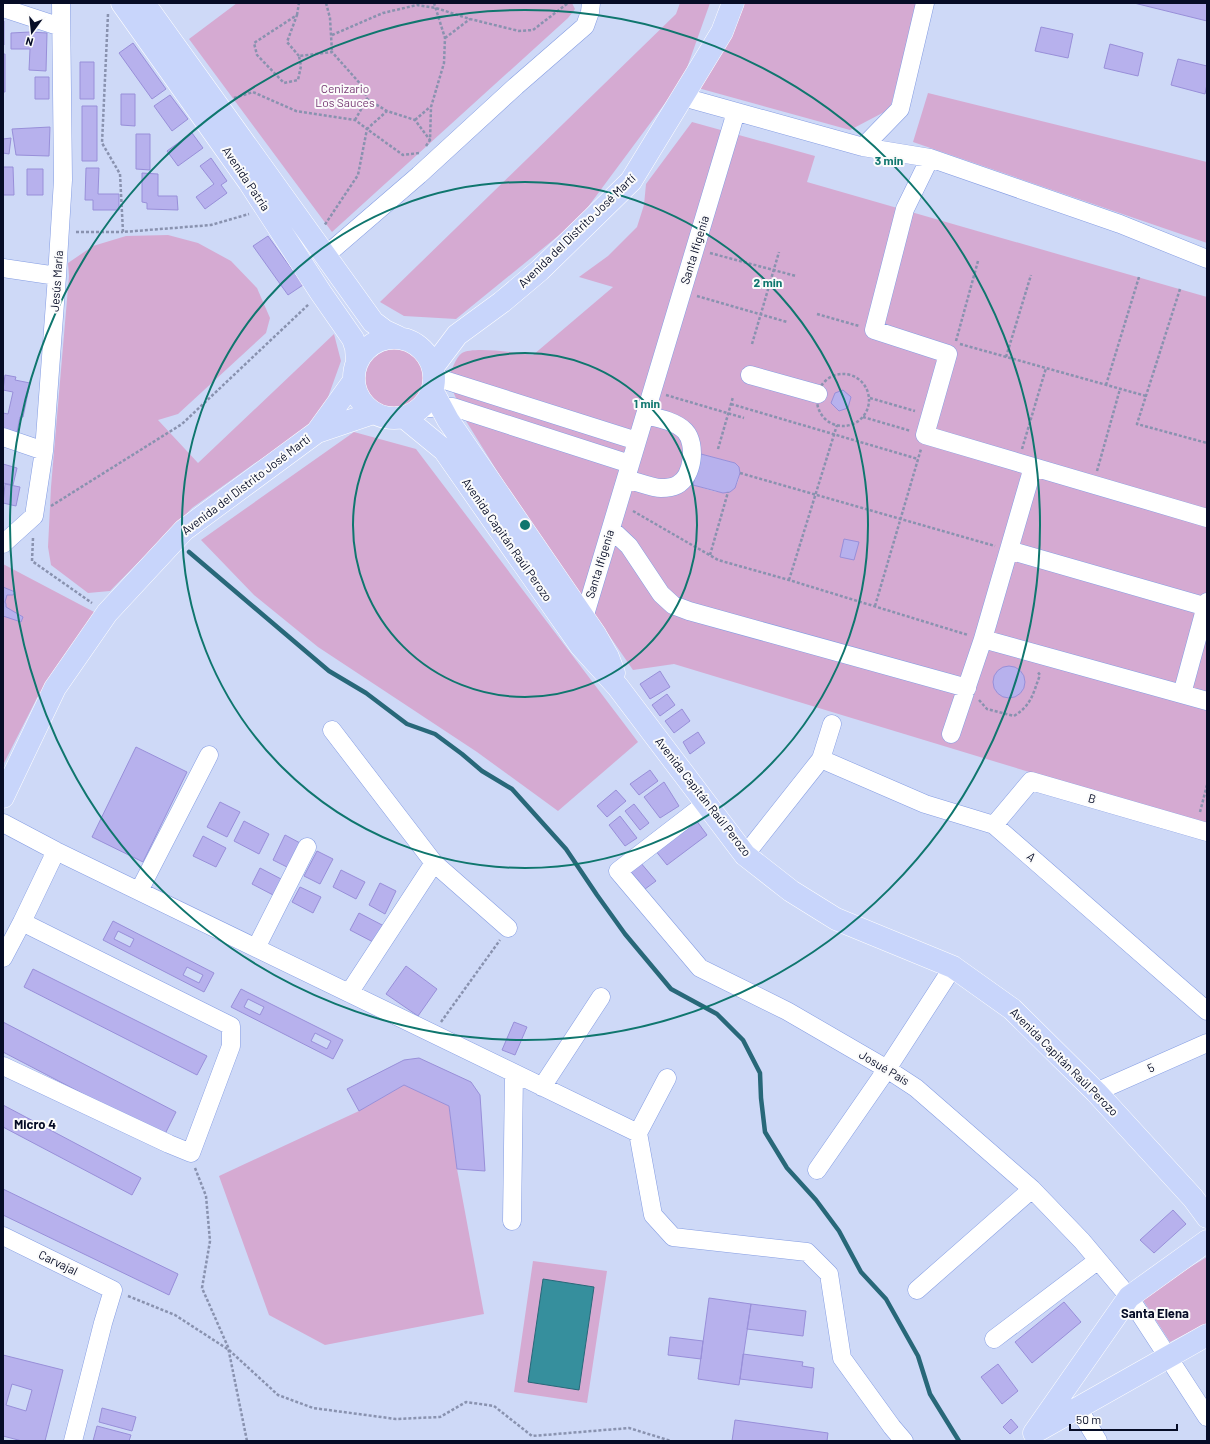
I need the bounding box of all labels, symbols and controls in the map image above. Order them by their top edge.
north arrow [12,12,52,52]
text: N [24,35,35,49]
park label: Cenizario Los Sauces [315,81,375,109]
street label: Avenida Patria [220,144,273,213]
text: 3 min [875,153,903,167]
street label: Avenida del Distrito José Martí [515,170,638,290]
street label: Santa Ifigenia [677,214,711,286]
street label: Jesús María [47,250,65,312]
text: 2 min [754,275,782,289]
text: 1 min [634,396,660,410]
street label: Avenida del Distrito José Martí [179,431,313,537]
street label: Avenida Capitán Raúl Perozo [460,475,556,604]
centre of rings [518,518,532,532]
street label: Santa Ifigenia [582,528,616,600]
street label: Avenida Capitán Raúl Perozo [653,734,755,859]
street label: B [1087,790,1098,806]
street label: A [1024,849,1039,864]
street label: Avenida Capitán Raúl Perozo [1008,1004,1122,1118]
street label: Josué País [857,1047,912,1088]
street label: 5 [1145,1059,1156,1075]
district label: Micro 4 [14,1116,56,1132]
street label: Carvajal [37,1247,80,1278]
district label: Santa Elena [1121,1305,1189,1321]
scale bar [1070,1406,1177,1432]
text: 50 m [1076,1412,1101,1426]

